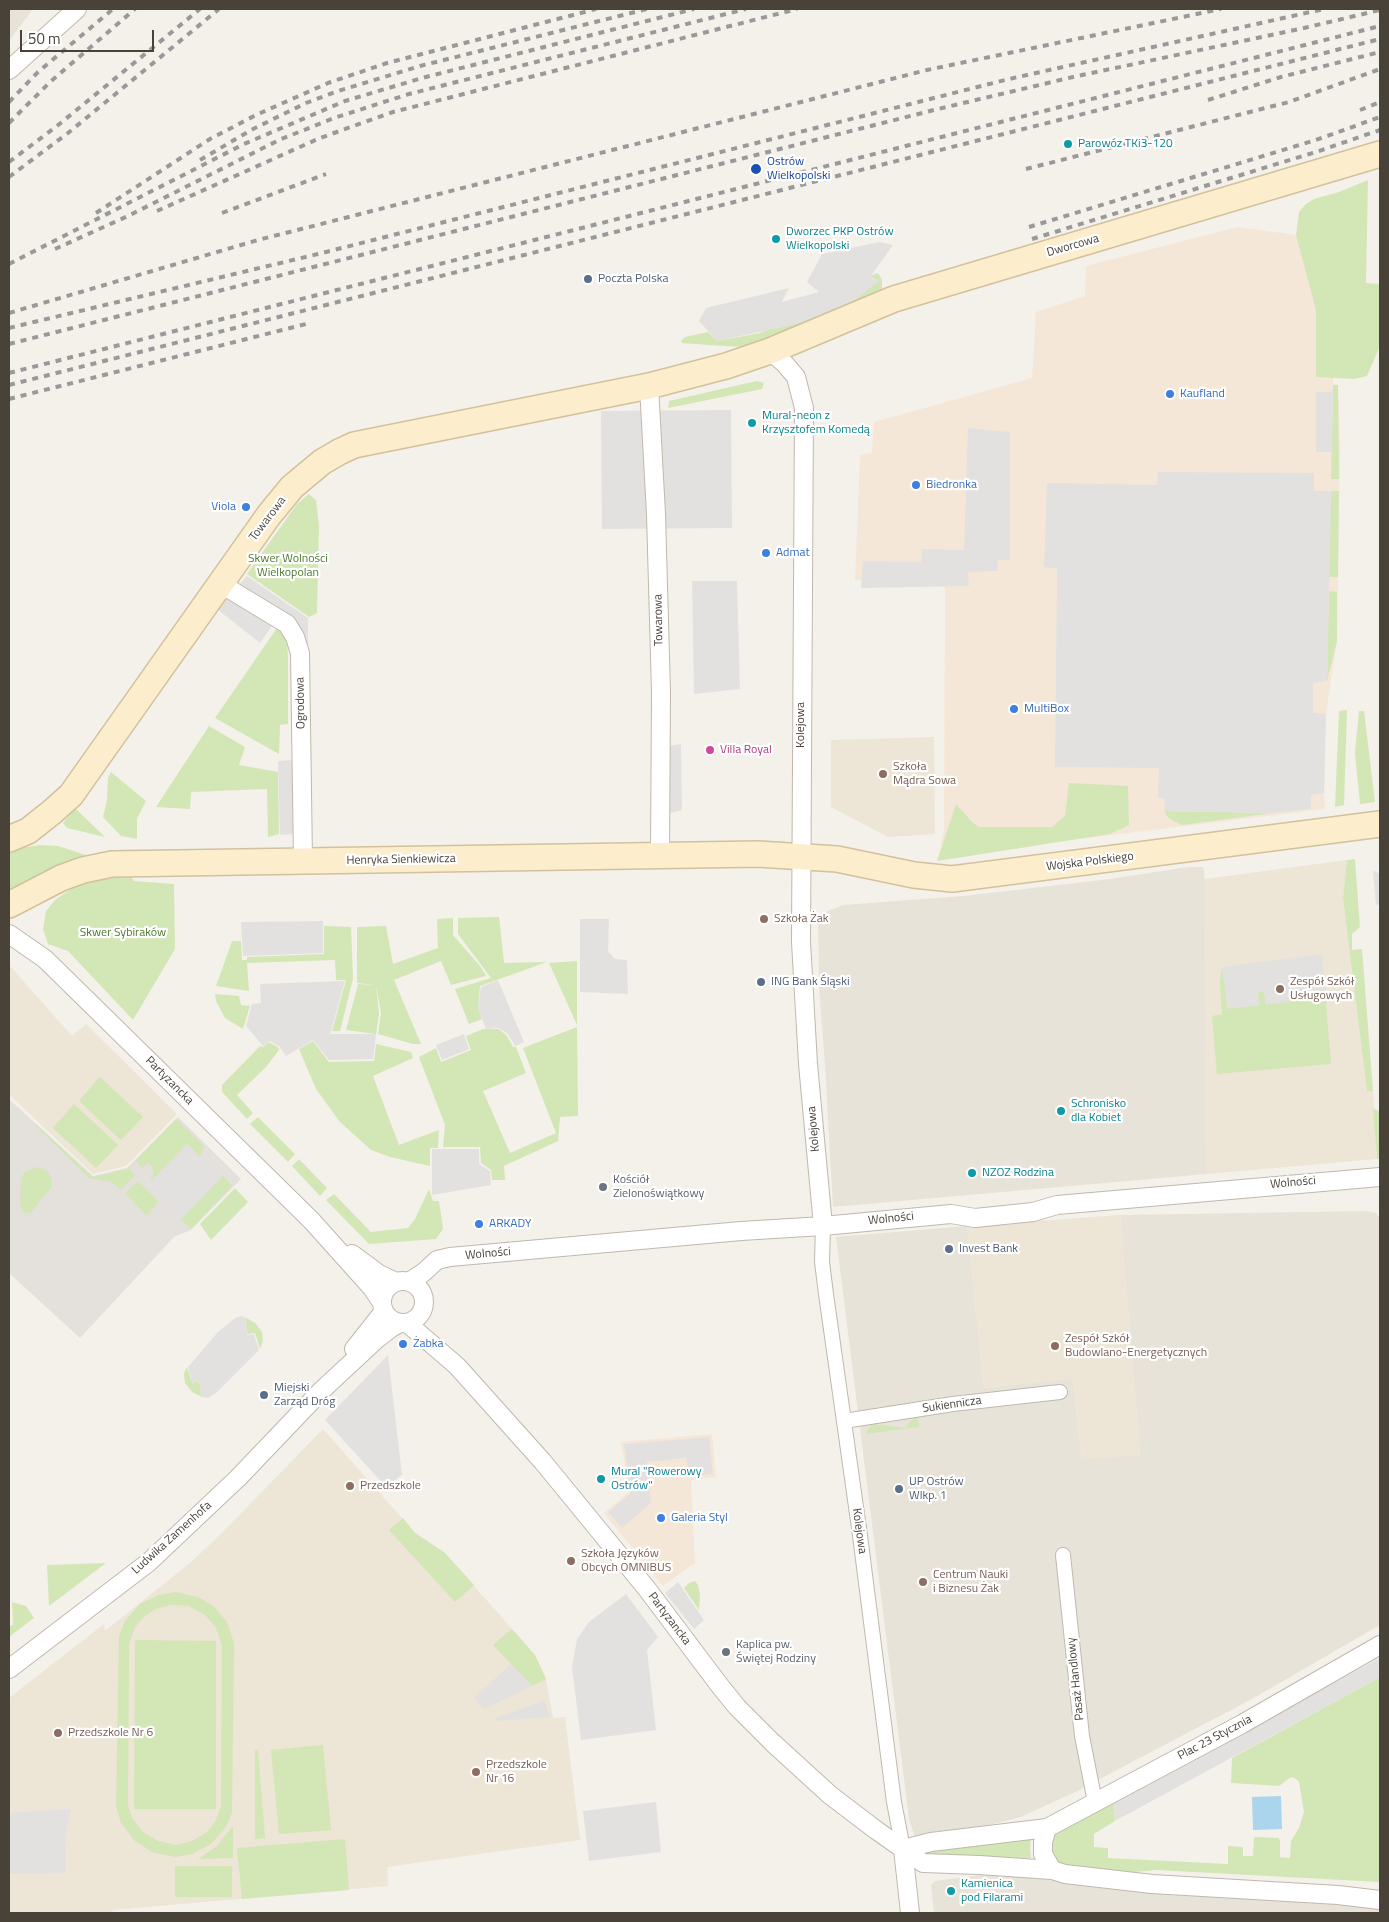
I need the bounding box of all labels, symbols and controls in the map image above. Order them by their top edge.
scale bar [22,20,156,52]
text: 50 m [28,27,61,50]
place label: Parowóz TKi3-120 [1078,137,1173,151]
marker: Parowóz TKi3-120 [1062,138,1074,150]
place label: Ostrów Wielkopolski [767,155,830,183]
marker: Ostrów Wielkopolski [749,162,763,176]
place label: Dworzec PKP Ostrów Wielkopolski [786,225,894,253]
street label: Dworcowa [1045,232,1101,260]
marker: Dworzec PKP Ostrów Wielkopolski [770,233,782,245]
place label: Poczta Polska [598,272,668,286]
marker: Poczta Polska [582,273,594,285]
place label: Kaufland [1180,387,1225,401]
marker: Kaufland [1164,388,1176,400]
place label: Mural-neon z Krzysztofem Komedą [762,409,870,437]
marker: Mural-neon z Krzysztofem Komedą [746,417,758,429]
place label: Biedronka [926,478,977,492]
marker: Biedronka [910,479,922,491]
street label: Towarowa [247,494,289,544]
place label: Viola [211,500,236,514]
marker: Viola [240,501,252,513]
place label: Admat [776,546,810,560]
marker: Admat [760,547,772,559]
park label: Skwer Wolności Wielkopolan [248,552,328,580]
street label: Towarowa [651,594,667,646]
street label: Ogrodowa [293,677,309,729]
street label: Kolejowa [794,702,808,748]
place label: MultiBox [1024,702,1069,716]
marker: MultiBox [1008,703,1020,715]
place label: Villa Royal [720,743,772,757]
marker: Villa Royal [704,744,716,756]
place label: Szkoła Mądra Sowa [893,760,956,788]
marker: Szkoła Mądra Sowa [877,768,889,780]
street label: Wojska Polskiego [1045,849,1135,875]
street label: Henryka Sienkiewicza [346,852,456,868]
place label: Szkoła Żak [774,912,828,926]
marker: Szkoła Żak [758,913,770,925]
park label: Skwer Sybiraków [80,926,166,940]
place label: ING Bank Śląski [771,975,850,989]
place label: Zespół Szkół Usługowych [1290,975,1355,1003]
marker: ING Bank Śląski [755,976,767,988]
marker: Zespół Szkół Usługowych [1274,983,1286,995]
street label: Partyzancka [142,1054,196,1108]
place label: Schronisko dla Kobiet [1071,1097,1126,1125]
marker: Schronisko dla Kobiet [1055,1105,1067,1117]
street label: Kolejowa [805,1106,823,1152]
place label: NZOZ Rodzina [982,1166,1054,1180]
marker: NZOZ Rodzina [966,1167,978,1179]
place label: Kościół Zielonoświątkowy [613,1173,704,1201]
street label: Wolności [1270,1174,1316,1192]
marker: Kościół Zielonoświątkowy [597,1181,609,1193]
street label: Wolności [868,1209,914,1229]
place label: ARKADY [489,1217,531,1231]
marker: ARKADY [473,1218,485,1230]
place label: Invest Bank [959,1242,1018,1256]
marker: Invest Bank [943,1243,955,1255]
street label: Wolności [465,1245,511,1263]
place label: Zespół Szkół Budowlano-Energetycznych [1065,1332,1207,1360]
place label: Żabka [413,1337,443,1351]
marker: Żabka [397,1338,409,1350]
marker: Zespół Szkół Budowlano-Energetycznych [1049,1340,1061,1352]
place label: Miejski Zarząd Dróg [274,1381,335,1409]
marker: Miejski Zarząd Dróg [258,1389,270,1401]
street label: Sukiennicza [922,1394,982,1416]
place label: Mural "Rowerowy Ostrów" [611,1465,701,1493]
marker: Mural "Rowerowy Ostrów" [595,1473,607,1485]
place label: UP Ostrów Wlkp. 1 [909,1475,964,1503]
place label: Przedszkole [360,1479,421,1493]
marker: Przedszkole [344,1480,356,1492]
marker: UP Ostrów Wlkp. 1 [893,1483,905,1495]
street label: Ludwika Zamenhofa [129,1498,215,1578]
street label: Kolejowa [849,1507,869,1555]
place label: Galeria Styl [671,1511,728,1525]
marker: Galeria Styl [655,1512,667,1524]
place label: Szkoła Języków Obcych OMNIBUS [581,1547,671,1575]
marker: Szkoła Języków Obcych OMNIBUS [565,1555,577,1567]
place label: Centrum Nauki i Biznesu Żak [933,1568,1008,1596]
marker: Centrum Nauki i Biznesu Żak [917,1576,929,1588]
street label: Partyzancka [645,1590,693,1648]
street label: Pasaż Handlowy [1064,1637,1088,1721]
place label: Kaplica pw. Świętej Rodziny [736,1638,816,1666]
marker: Kaplica pw. Świętej Rodziny [720,1646,732,1658]
street label: Plac 23 Stycznia [1175,1712,1255,1764]
place label: Przedszkole Nr 6 [68,1726,153,1740]
marker: Przedszkole Nr 6 [52,1727,64,1739]
place label: Przedszkole Nr 16 [486,1758,547,1786]
marker: Przedszkole Nr 16 [470,1766,482,1778]
place label: Kamienica pod Filarami [961,1877,1023,1905]
marker: Kamienica pod Filarami [945,1885,957,1897]

